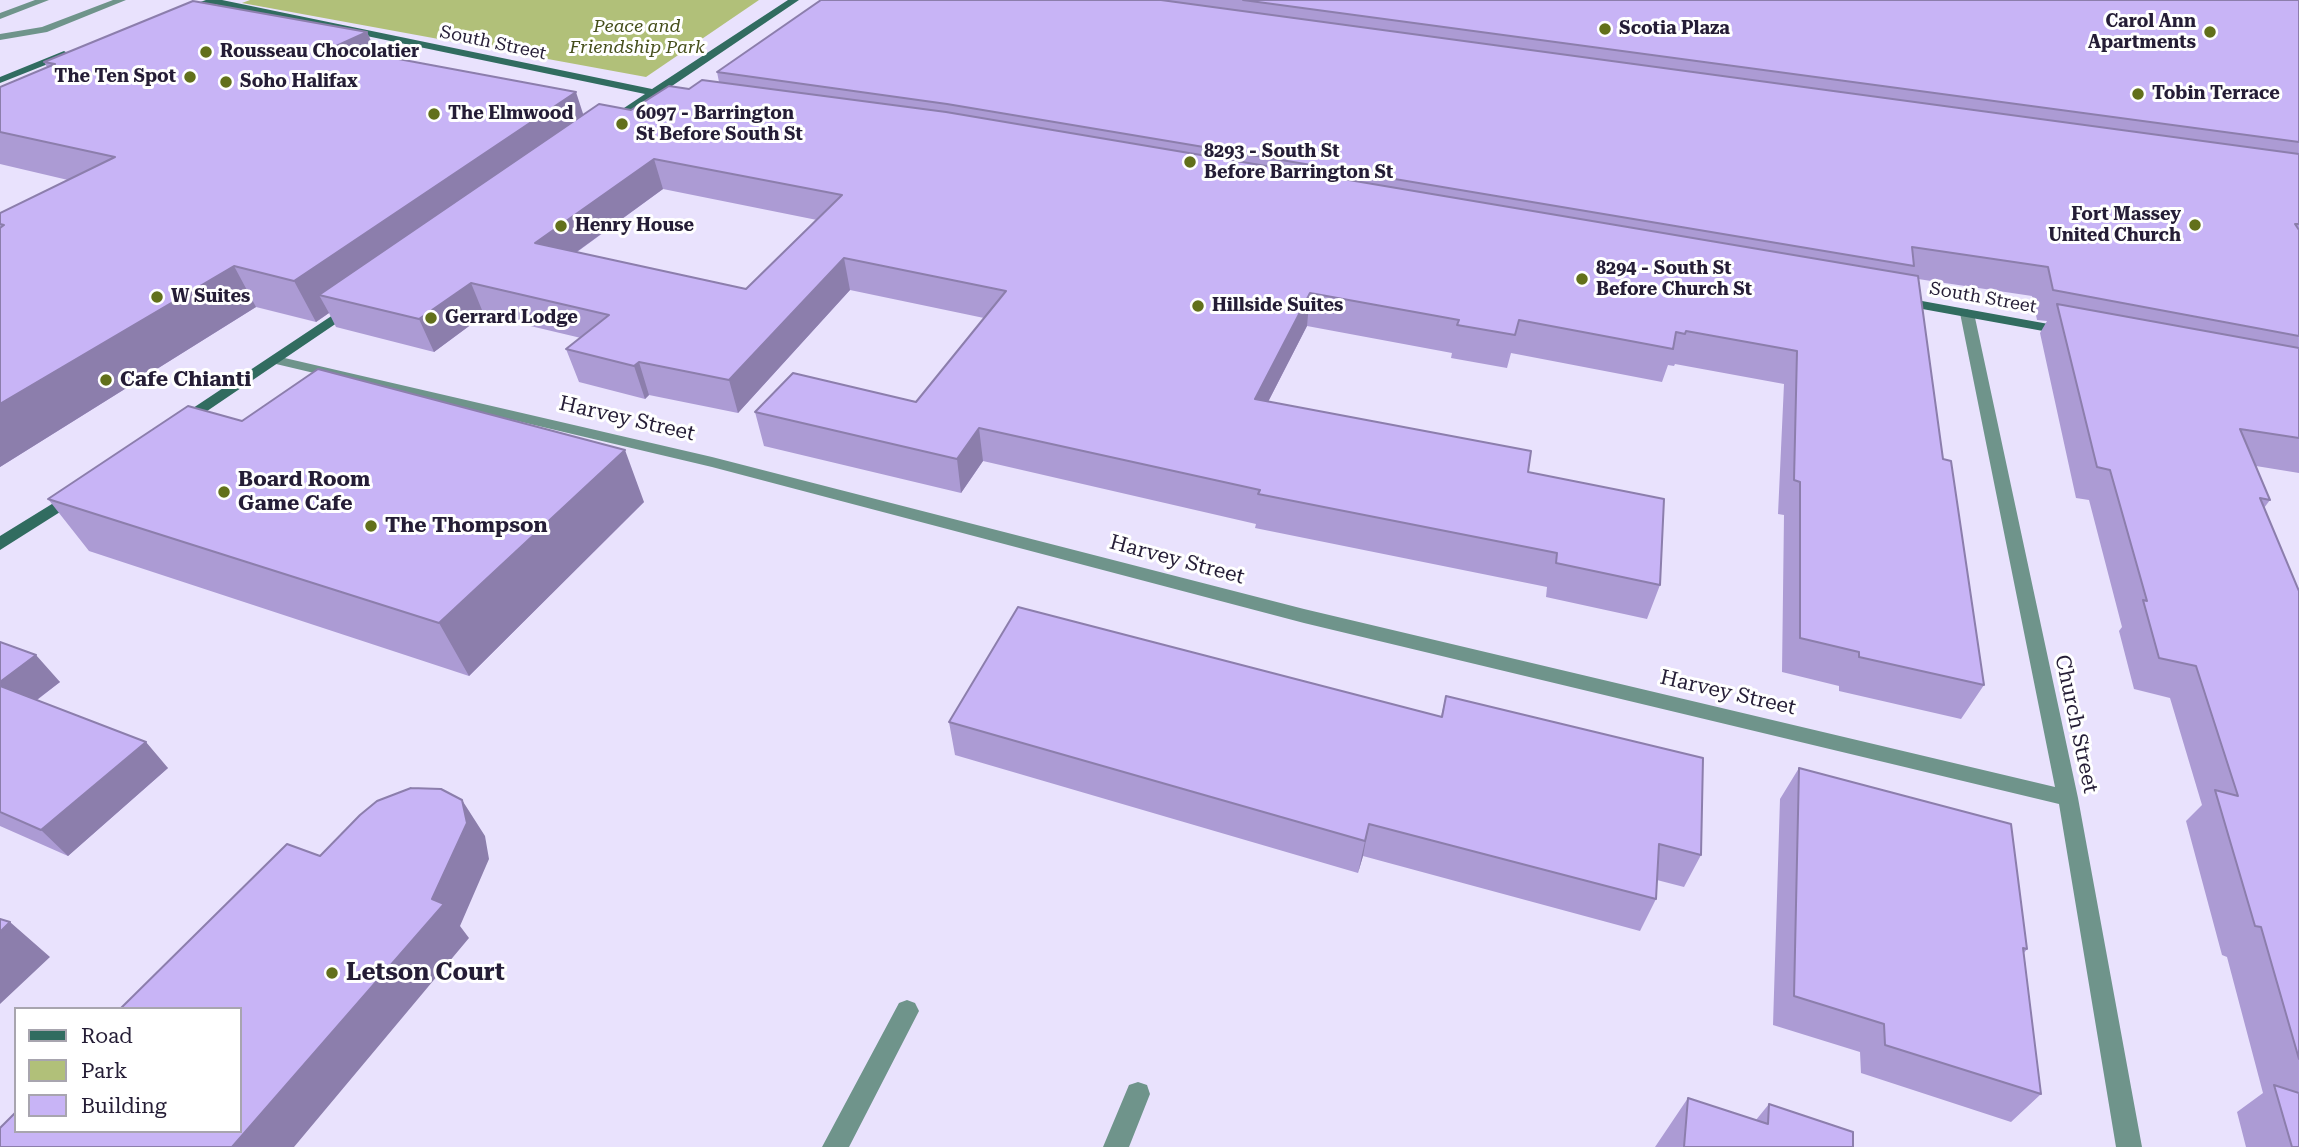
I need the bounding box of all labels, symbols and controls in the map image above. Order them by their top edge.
place label: Carol Ann Apartments [2088,11,2196,54]
park label: Peace and Friendship Park [569,16,705,58]
place label: Scotia Plaza [1619,18,1730,40]
street label: South Street [438,21,548,65]
marker: Scotia Plaza [1597,21,1613,37]
marker: Carol Ann Apartments [2202,24,2218,40]
place label: Rousseau Chocolatier [220,41,419,63]
marker: Rousseau Chocolatier [198,44,214,60]
place label: The Ten Spot [54,66,176,88]
marker: The Ten Spot [182,69,198,85]
place label: Soho Halifax [240,71,358,93]
marker: Soho Halifax [218,74,234,90]
place label: Tobin Terrace [2152,83,2280,105]
marker: Tobin Terrace [2130,86,2146,102]
place label: The Elmwood [448,103,573,125]
place label: 6097 - Barrington St Before South St [636,103,803,146]
marker: The Elmwood [426,106,442,122]
marker: 6097 - Barrington St Before South St [614,116,630,132]
place label: 8293 - South St Before Barrington St [1204,141,1393,184]
marker: 8293 - South St Before Barrington St [1182,154,1198,170]
place label: Fort Massey United Church [2048,204,2181,246]
place label: Henry House [575,215,694,237]
marker: Fort Massey United Church [2187,217,2203,233]
marker: Henry House [553,218,569,234]
place label: 8294 - South St Before Church St [1596,258,1752,300]
marker: 8294 - South St Before Church St [1574,271,1590,287]
street label: South Street [1928,278,2038,318]
place label: W Suites [171,286,250,308]
marker: W Suites [149,289,165,305]
place label: Hillside Suites [1212,295,1343,317]
marker: Hillside Suites [1190,298,1206,314]
place label: Gerrard Lodge [445,307,578,329]
marker: Gerrard Lodge [423,310,439,326]
place label: Cafe Chianti [120,367,251,393]
marker: Cafe Chianti [98,372,114,388]
street label: Harvey Street [557,391,697,447]
place label: Board Room Game Cafe [238,467,370,517]
marker: Board Room Game Cafe [216,484,232,500]
place label: The Thompson [385,513,548,539]
marker: The Thompson [363,518,379,534]
street label: Harvey Street [1107,530,1247,590]
street label: Church Street [2049,653,2103,795]
street label: Harvey Street [1658,665,1798,721]
place label: Letson Court [346,959,505,987]
marker: Letson Court [324,965,340,981]
legend [14,1007,242,1133]
text: Road [81,1024,133,1048]
text: Park [81,1059,127,1083]
text: Building [81,1094,167,1118]

